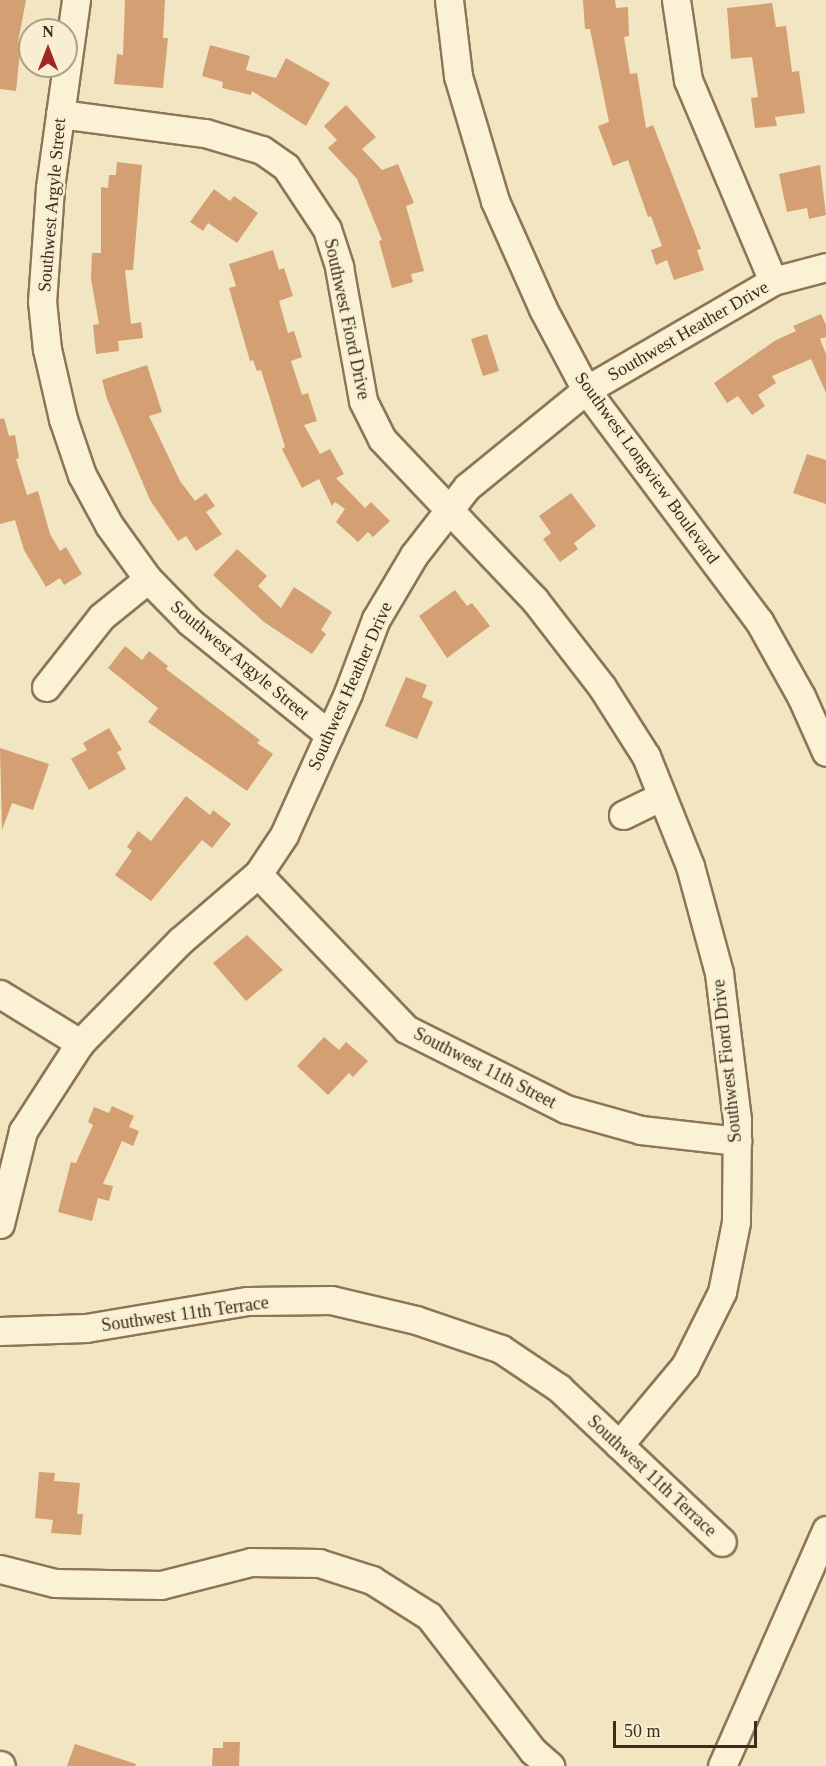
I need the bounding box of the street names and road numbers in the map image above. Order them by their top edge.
street label: Southwest Argyle Street [34,117,70,293]
street label: Southwest Fiord Drive [319,237,375,401]
street label: Southwest Heather Drive [604,276,772,386]
street label: Southwest Longview Boulevard [570,368,724,568]
street label: Southwest Argyle Street [166,595,314,725]
street label: Southwest Heather Drive [303,598,397,774]
street label: Southwest Fiord Drive [708,978,746,1144]
street label: Southwest 11th Street [410,1023,560,1113]
street label: Southwest 11th Terrace [100,1292,270,1336]
street label: Southwest 11th Terrace [583,1410,721,1542]

